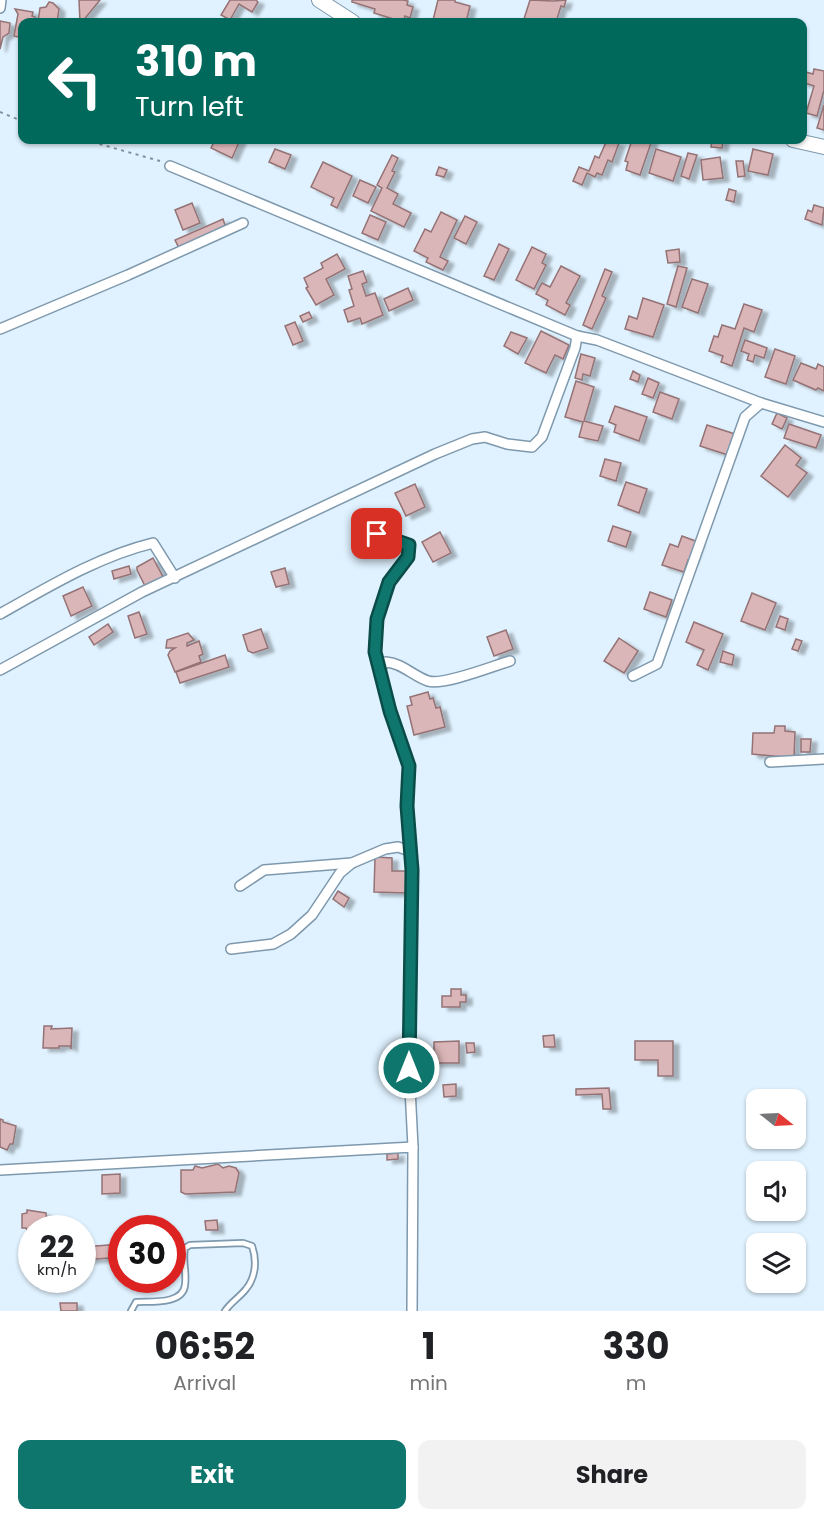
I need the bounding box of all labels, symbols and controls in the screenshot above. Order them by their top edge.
text: 310 m [135,32,257,91]
icon: left [36,42,114,120]
text: Turn left [135,88,244,125]
pin [351,508,402,559]
icon: arrive [360,517,393,550]
position arrow [377,1036,441,1100]
north arrow [746,1089,806,1149]
map controls [746,1089,806,1293]
button: sound [746,1161,806,1221]
speed limit sign: 30 [108,1215,186,1293]
text: 22 [40,1225,74,1268]
button: layers [746,1233,806,1293]
text: km/h [37,1259,77,1280]
text: 06:52 [155,1321,255,1372]
text: 1 [422,1321,436,1372]
text: 330 [602,1321,669,1372]
text: Arrival [173,1369,236,1397]
text: min [410,1369,448,1397]
text: m [626,1369,646,1397]
button: Exit [18,1440,406,1509]
button: Share [418,1440,806,1509]

